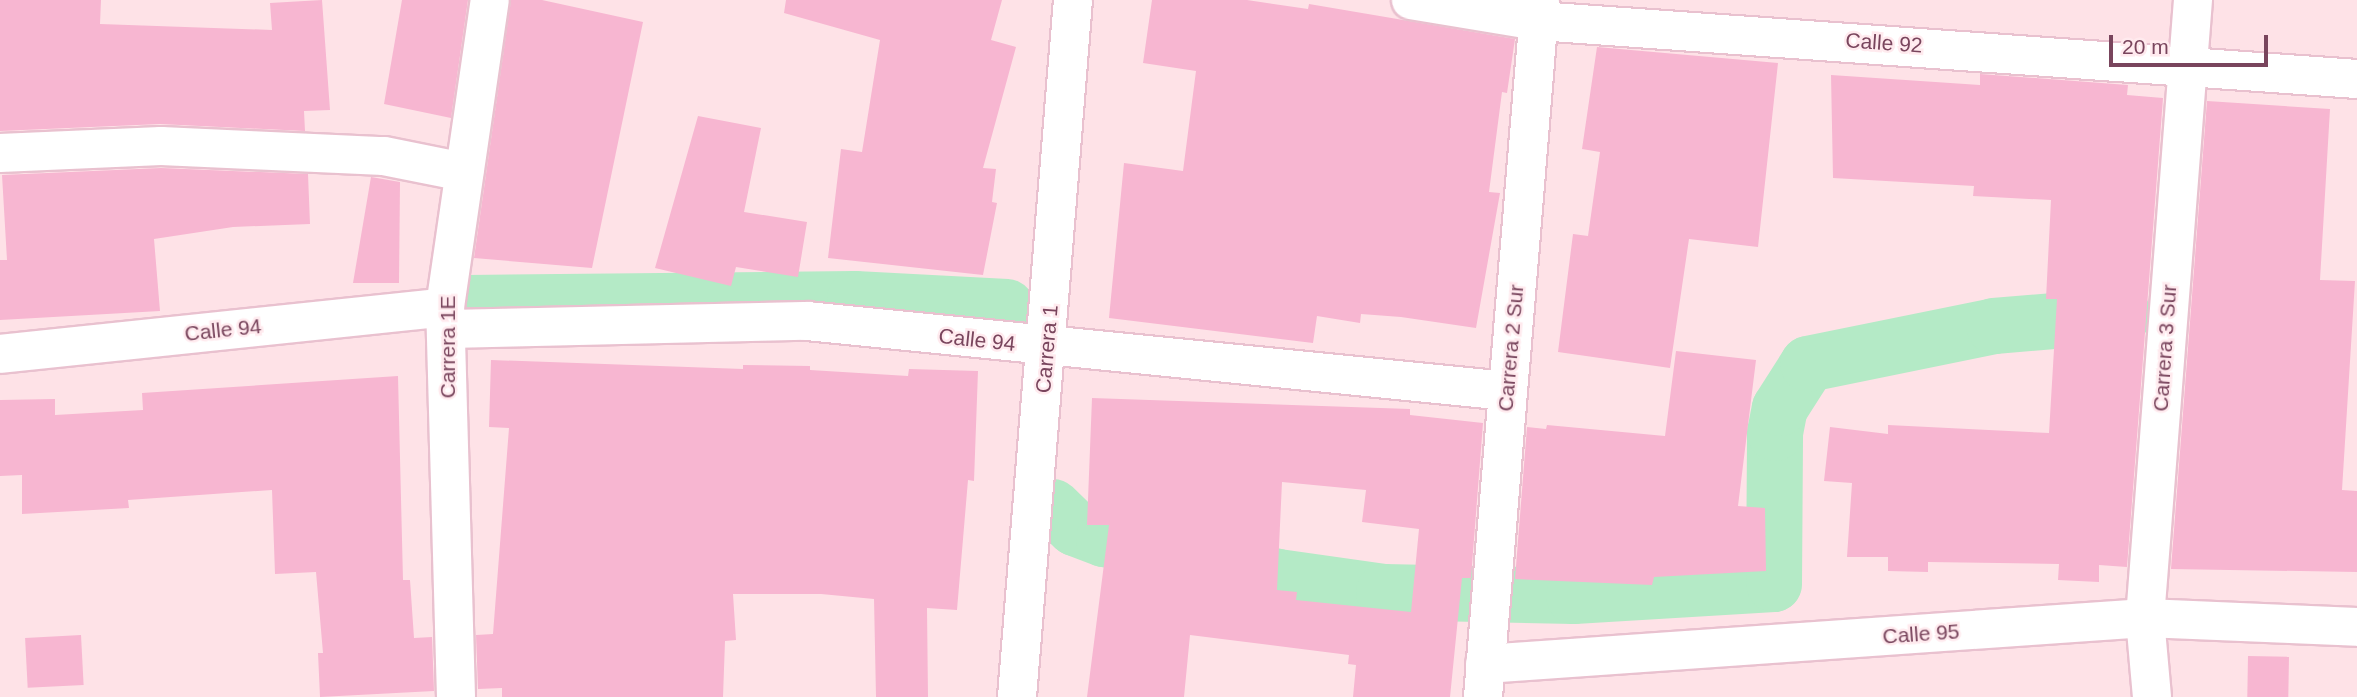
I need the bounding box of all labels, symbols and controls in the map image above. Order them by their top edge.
scale bar [2112,21,2271,65]
street label: Calle 92 [1845,28,1923,58]
text: 20 m [2122,35,2169,58]
street label: Carrera 2 Sur [1493,284,1529,412]
street label: Carrera 3 Sur [2148,284,2182,412]
street label: Carrera 1E [435,296,461,398]
street label: Carrera 1 [1031,304,1063,394]
street label: Calle 94 [183,313,263,347]
street label: Calle 94 [937,323,1017,357]
street label: Calle 95 [1882,619,1960,649]

